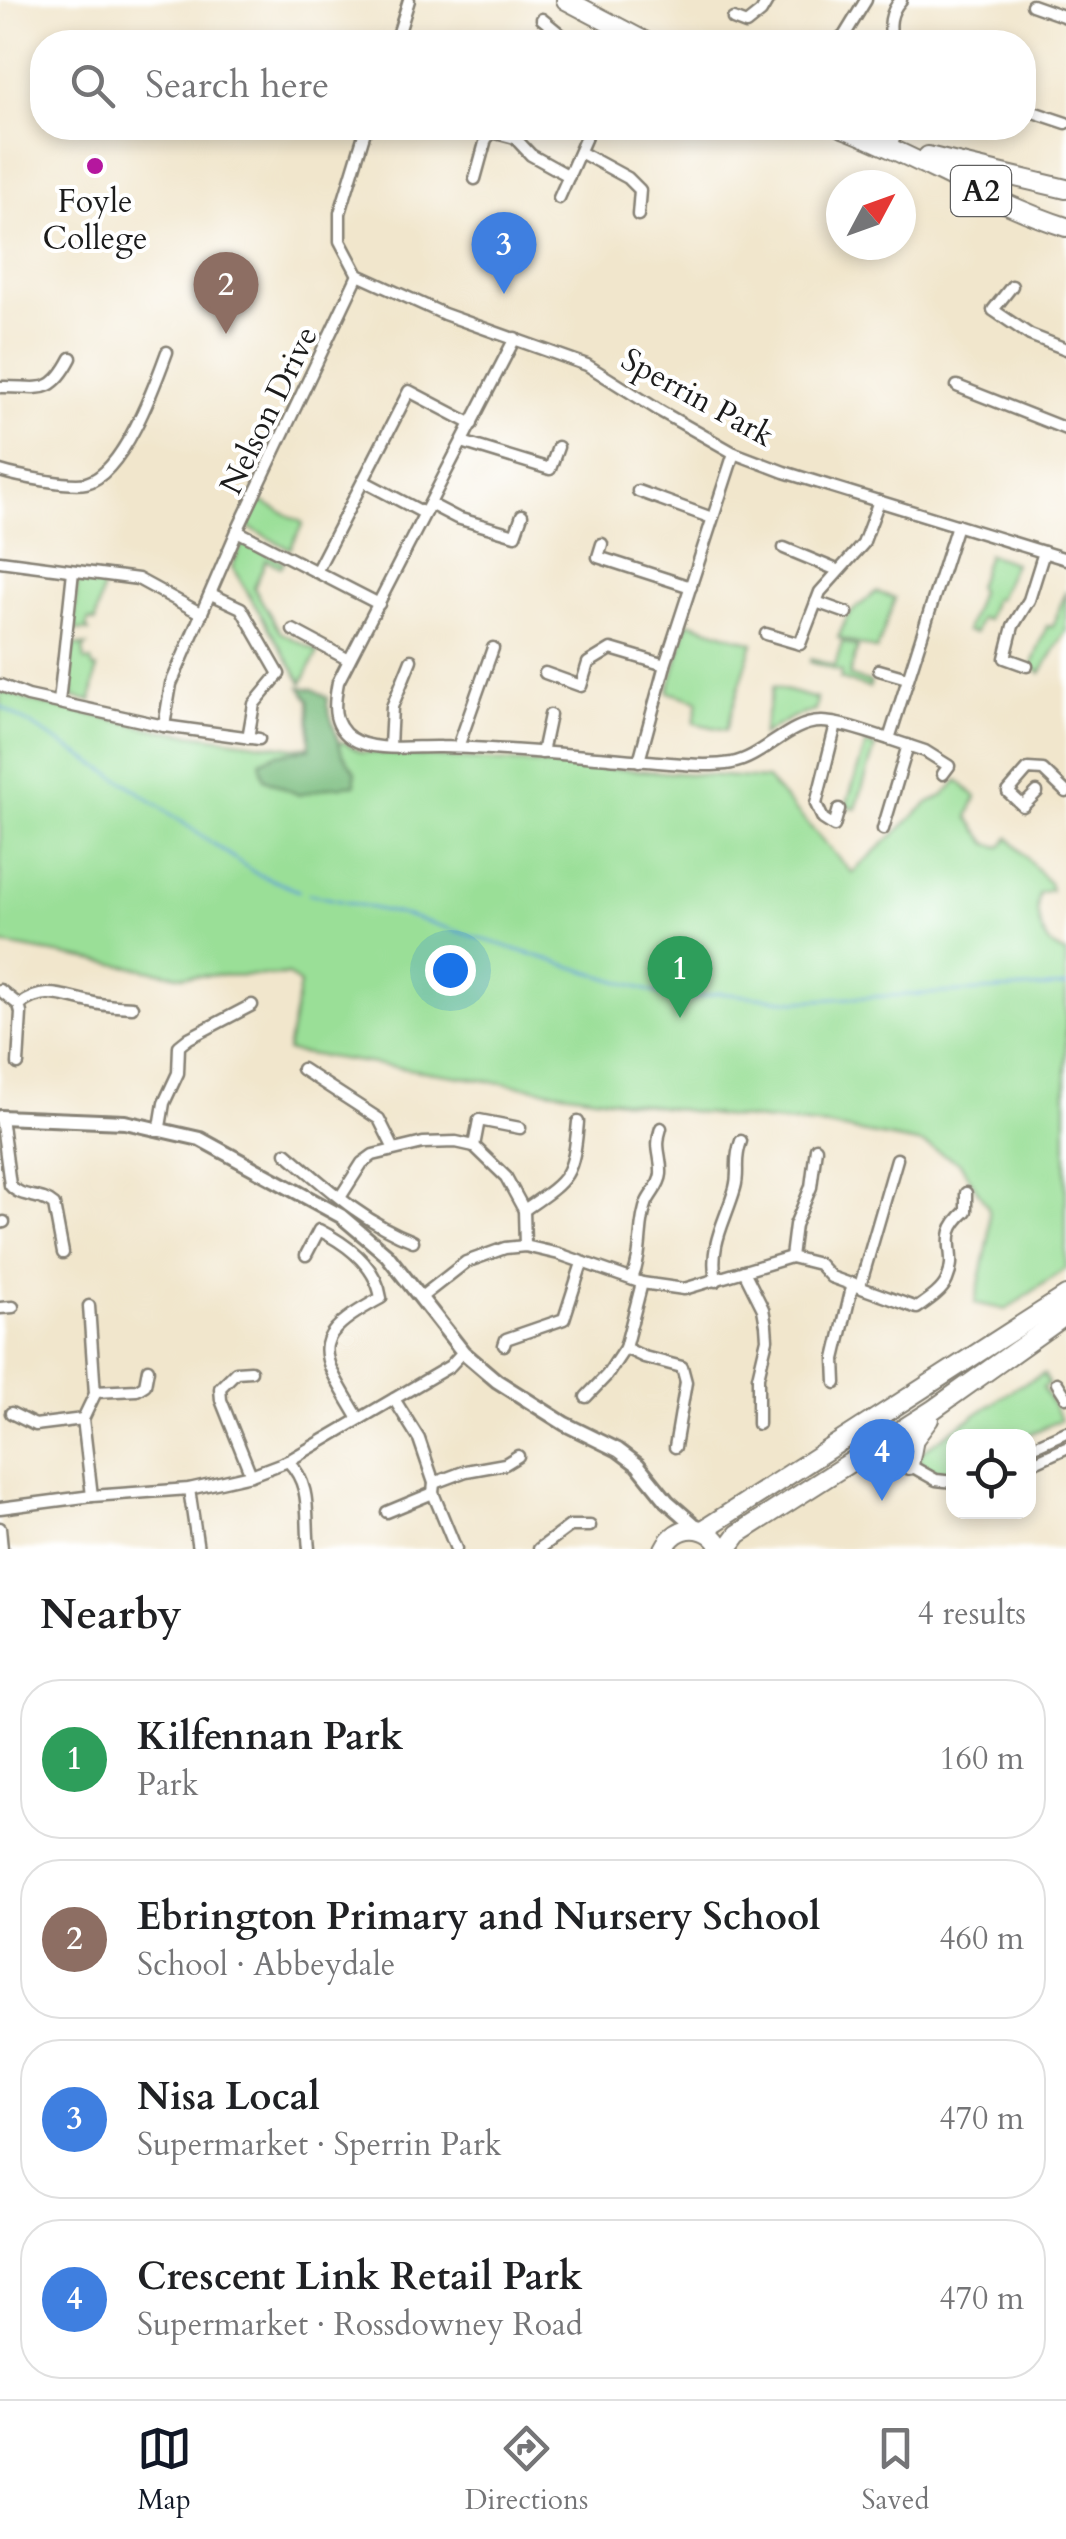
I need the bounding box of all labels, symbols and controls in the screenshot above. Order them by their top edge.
search box [30,30,1036,140]
icon: search [65,58,120,113]
text: Search here [145,59,329,111]
marker: Foyle College [84,155,106,177]
road number: A2 [951,166,1011,216]
north arrow [826,170,916,260]
place label: Foyle College [42,180,148,261]
pin: 3 [472,212,536,294]
pin: 2 [194,252,258,334]
street label: Nelson Drive [209,319,329,502]
street label: Sperrin Park [613,338,782,458]
pin: 1 [648,936,712,1018]
your location [425,945,476,996]
pin: 4 [850,1418,914,1501]
map controls [946,1429,1036,1519]
button: locate [946,1429,1036,1519]
text: Nearby [40,1586,182,1643]
text: 4 results [918,1592,1026,1636]
text: Kilfennan Park [137,1711,403,1763]
text: 1 [66,1737,83,1781]
text: 160 m [939,1737,1024,1781]
text: Park [137,1763,199,1807]
text: Ebrington Primary and Nursery School [137,1891,820,1943]
text: 2 [66,1917,83,1961]
text: 460 m [939,1917,1024,1961]
text: School · Abbeydale [137,1943,395,1987]
text: Nisa Local [137,2071,320,2123]
text: 3 [66,2097,83,2141]
text: 470 m [939,2097,1024,2141]
text: Supermarket · Sperrin Park [137,2123,502,2167]
text: Crescent Link Retail Park [137,2251,583,2303]
text: 4 [66,2277,83,2321]
text: 470 m [939,2277,1024,2321]
text: Supermarket · Rossdowney Road [137,2303,583,2347]
tab: Map [137,2421,192,2519]
tab: Directions [465,2421,588,2519]
tab: Saved [861,2421,929,2519]

